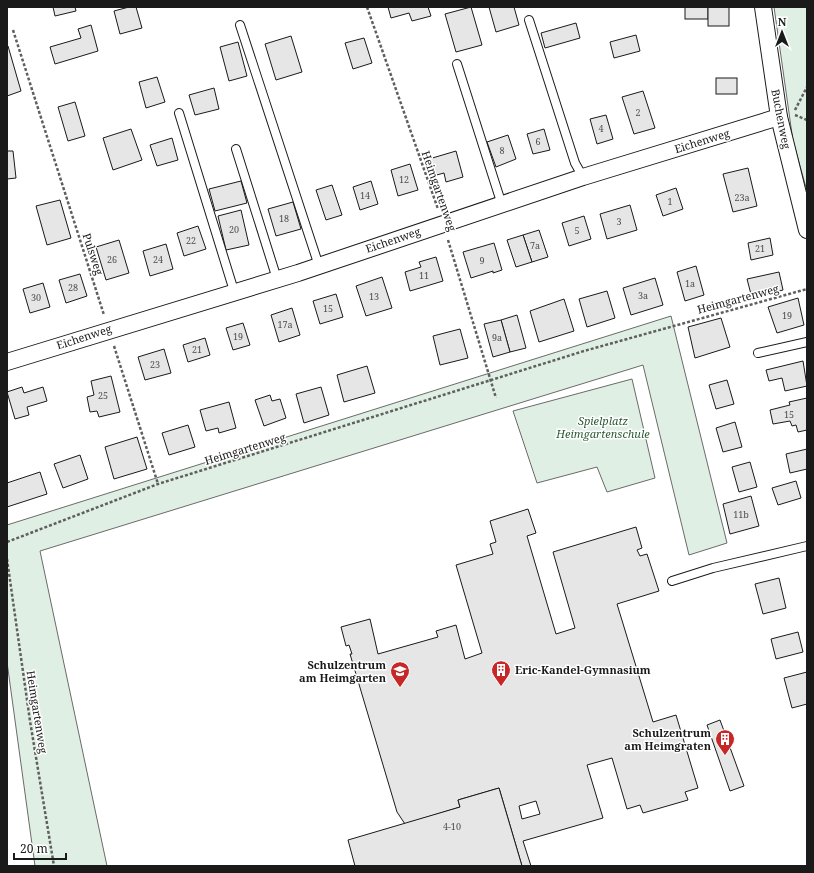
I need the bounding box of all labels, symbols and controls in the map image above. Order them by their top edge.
north arrow [762,12,802,52]
text: N [778,14,787,29]
street label: Buchenweg [768,88,795,150]
house number: 2 [635,106,641,119]
house number: 4 [598,122,604,135]
street label: Eichenweg [672,125,731,156]
house number: 6 [535,135,541,148]
house number: 8 [499,144,505,157]
street label: Heimgartenweg [419,149,460,233]
house number: 12 [399,173,409,186]
house number: 14 [360,189,370,202]
house number: 23a [734,191,750,204]
house number: 1 [667,195,673,208]
house number: 18 [279,212,289,225]
house number: 3 [616,215,622,228]
house number: 20 [229,223,239,236]
street label: Eichenweg [363,223,422,256]
house number: 5 [574,224,580,237]
street label: Pulsweg [80,231,107,277]
house number: 22 [186,234,196,247]
house number: 7a [530,239,540,252]
house number: 21 [755,242,765,255]
house number: 26 [107,253,117,266]
house number: 24 [153,253,163,266]
house number: 9 [479,254,485,267]
house number: 11 [419,269,429,282]
house number: 1a [685,277,695,290]
street label: Heimgartenweg [695,280,780,317]
house number: 28 [68,281,78,294]
house number: 3a [638,289,648,302]
house number: 13 [369,290,379,303]
house number: 30 [31,291,41,304]
house number: 15 [323,302,333,315]
house number: 19 [782,309,792,322]
house number: 17a [277,318,293,331]
street label: Eichenweg [54,321,113,352]
house number: 19 [233,330,243,343]
house number: 9a [492,331,502,344]
house number: 21 [192,343,202,356]
house number: 23 [150,358,160,371]
house number: 25 [98,389,108,402]
house number: 15 [784,408,794,421]
park label: Spielplatz Heimgartenschule [555,413,650,441]
street label: Heimgartenweg [203,429,287,468]
house number: 11b [733,508,749,521]
place label: Schulzentrum am Heimgarten [299,657,387,685]
building icon: Eric-Kandel-Gymnasium [490,659,512,687]
school or university icon: Schulzentrum am Heimgarten [389,660,411,688]
place label: Eric-Kandel-Gymnasium [515,662,651,677]
street label: Heimgartenweg [24,669,51,755]
place label: Schulzentrum am Heimgraten [624,725,712,753]
building icon: Schulzentrum am Heimgraten [714,728,736,756]
house number: 4-10 [443,820,461,833]
scale bar [14,835,66,861]
text: 20 m [20,840,48,857]

